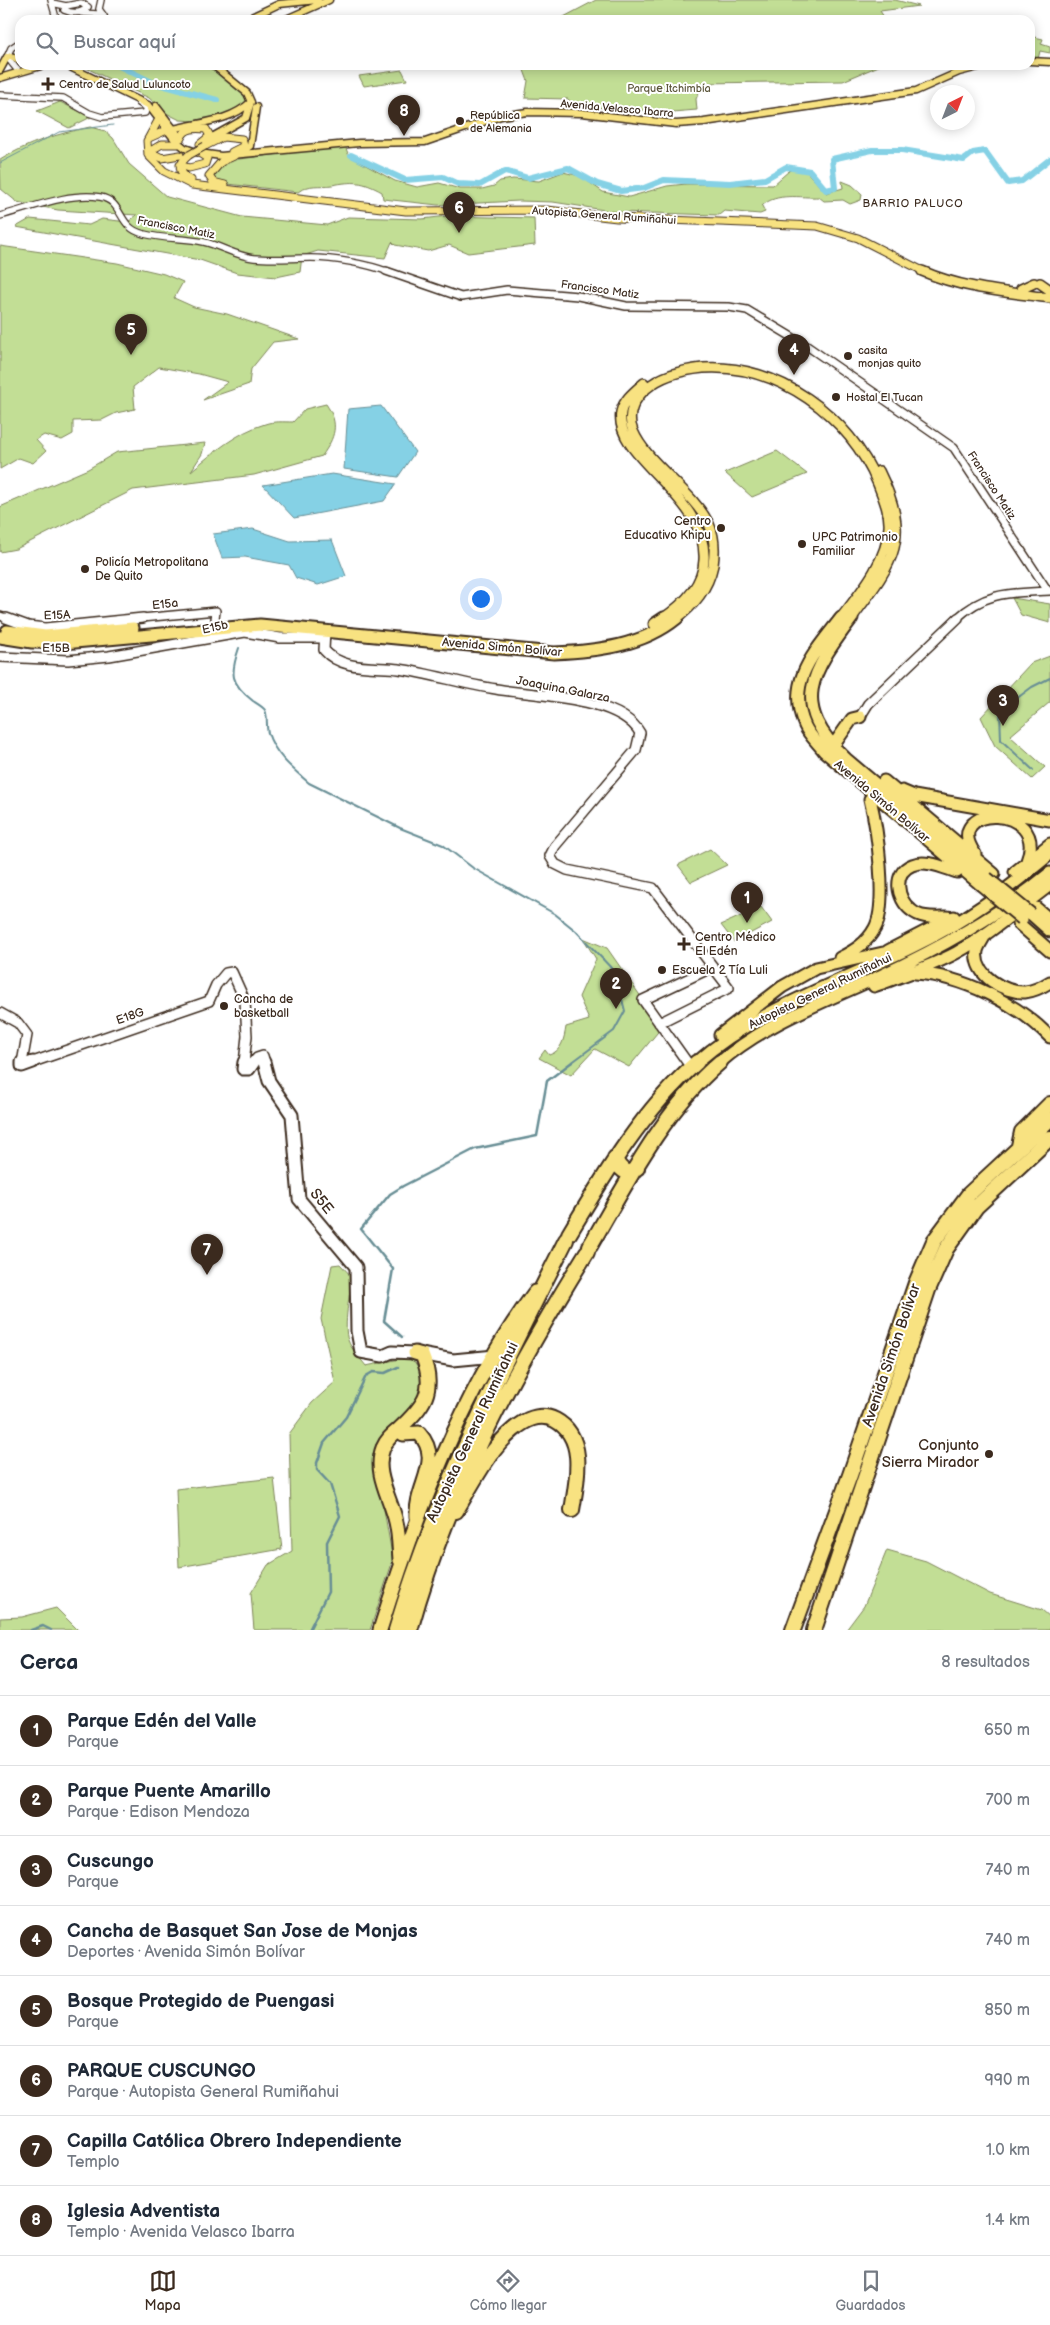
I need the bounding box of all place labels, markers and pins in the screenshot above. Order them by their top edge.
marker: Centro de Salud Luluncoto [41,77,55,91]
place label: Centro de Salud Luluncoto [59,78,191,91]
pin: 8 [388,95,420,136]
place label: República de Alemania [470,109,532,135]
marker: República de Alemania [454,115,466,127]
pin: 6 [443,192,475,233]
pin: 5 [115,314,147,355]
pin: 4 [778,334,810,375]
place label: casita monjas quito [858,344,921,370]
marker: casita monjas quito [842,350,854,362]
marker: Hostal El Tucan [830,391,842,403]
place label: Hostal El Tucan [846,391,923,404]
place label: Centro Educativo Khipu [624,514,711,543]
marker: Centro Educativo Khipu [715,522,727,534]
place label: UPC Patrimonio Familiar [812,530,898,559]
marker: UPC Patrimonio Familiar [796,538,808,550]
place label: Policía Metropolitana De Quito [95,555,209,584]
marker: Policía Metropolitana De Quito [79,563,91,575]
pin: 3 [987,685,1019,726]
pin: 1 [731,882,763,923]
place label: Centro Médico El Edén [695,930,776,959]
marker: Centro Médico El Edén [677,937,691,951]
place label: Escuela 2 Tía Luli [672,963,768,978]
marker: Escuela 2 Tía Luli [656,964,668,976]
pin: 2 [600,968,632,1009]
place label: Cancha de basketball [234,992,293,1021]
marker: Cancha de basketball [218,1000,230,1012]
pin: 7 [191,1234,223,1275]
place label: Conjunto Sierra Mirador [882,1436,980,1472]
marker: Conjunto Sierra Mirador [983,1448,995,1460]

